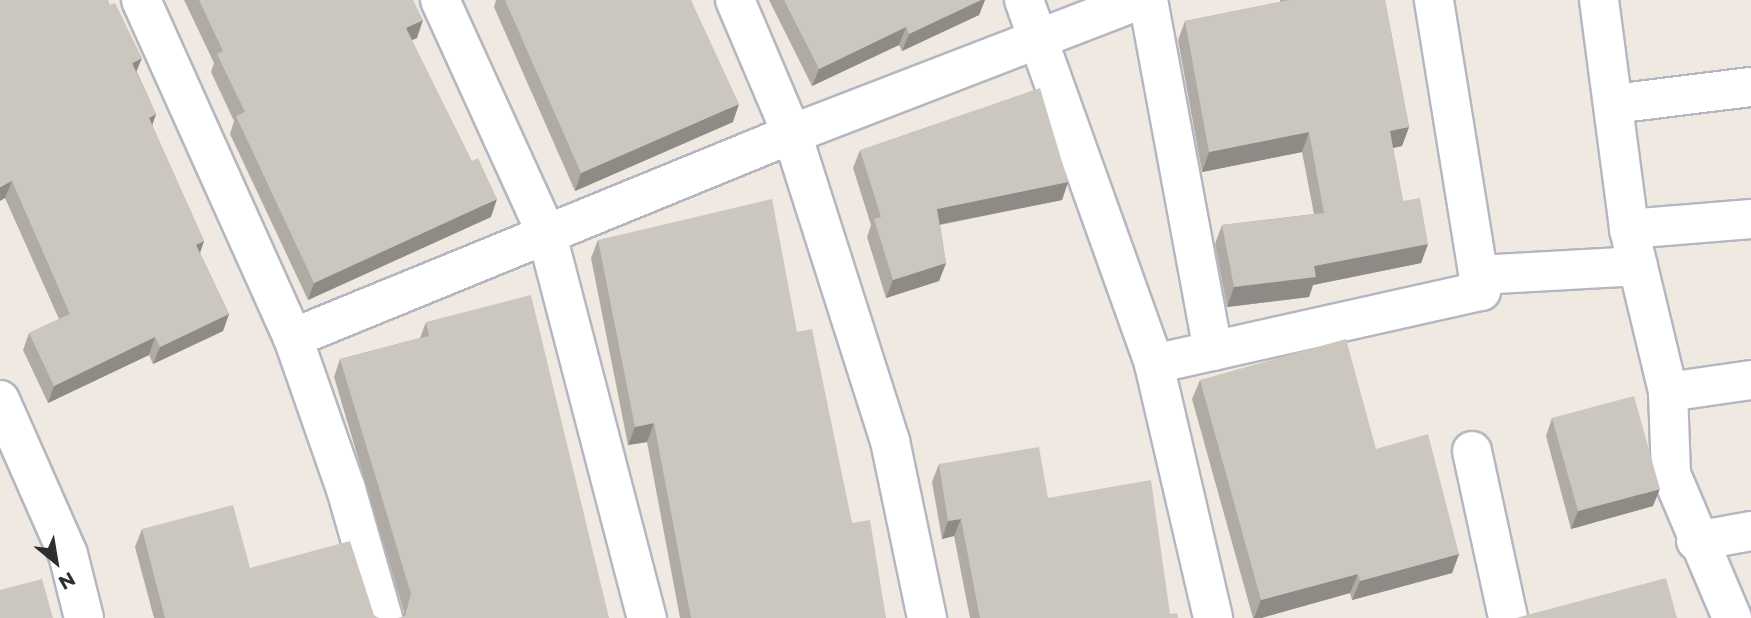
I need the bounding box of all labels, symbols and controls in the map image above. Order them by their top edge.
north arrow [21,527,91,597]
text: N [54,567,79,594]

